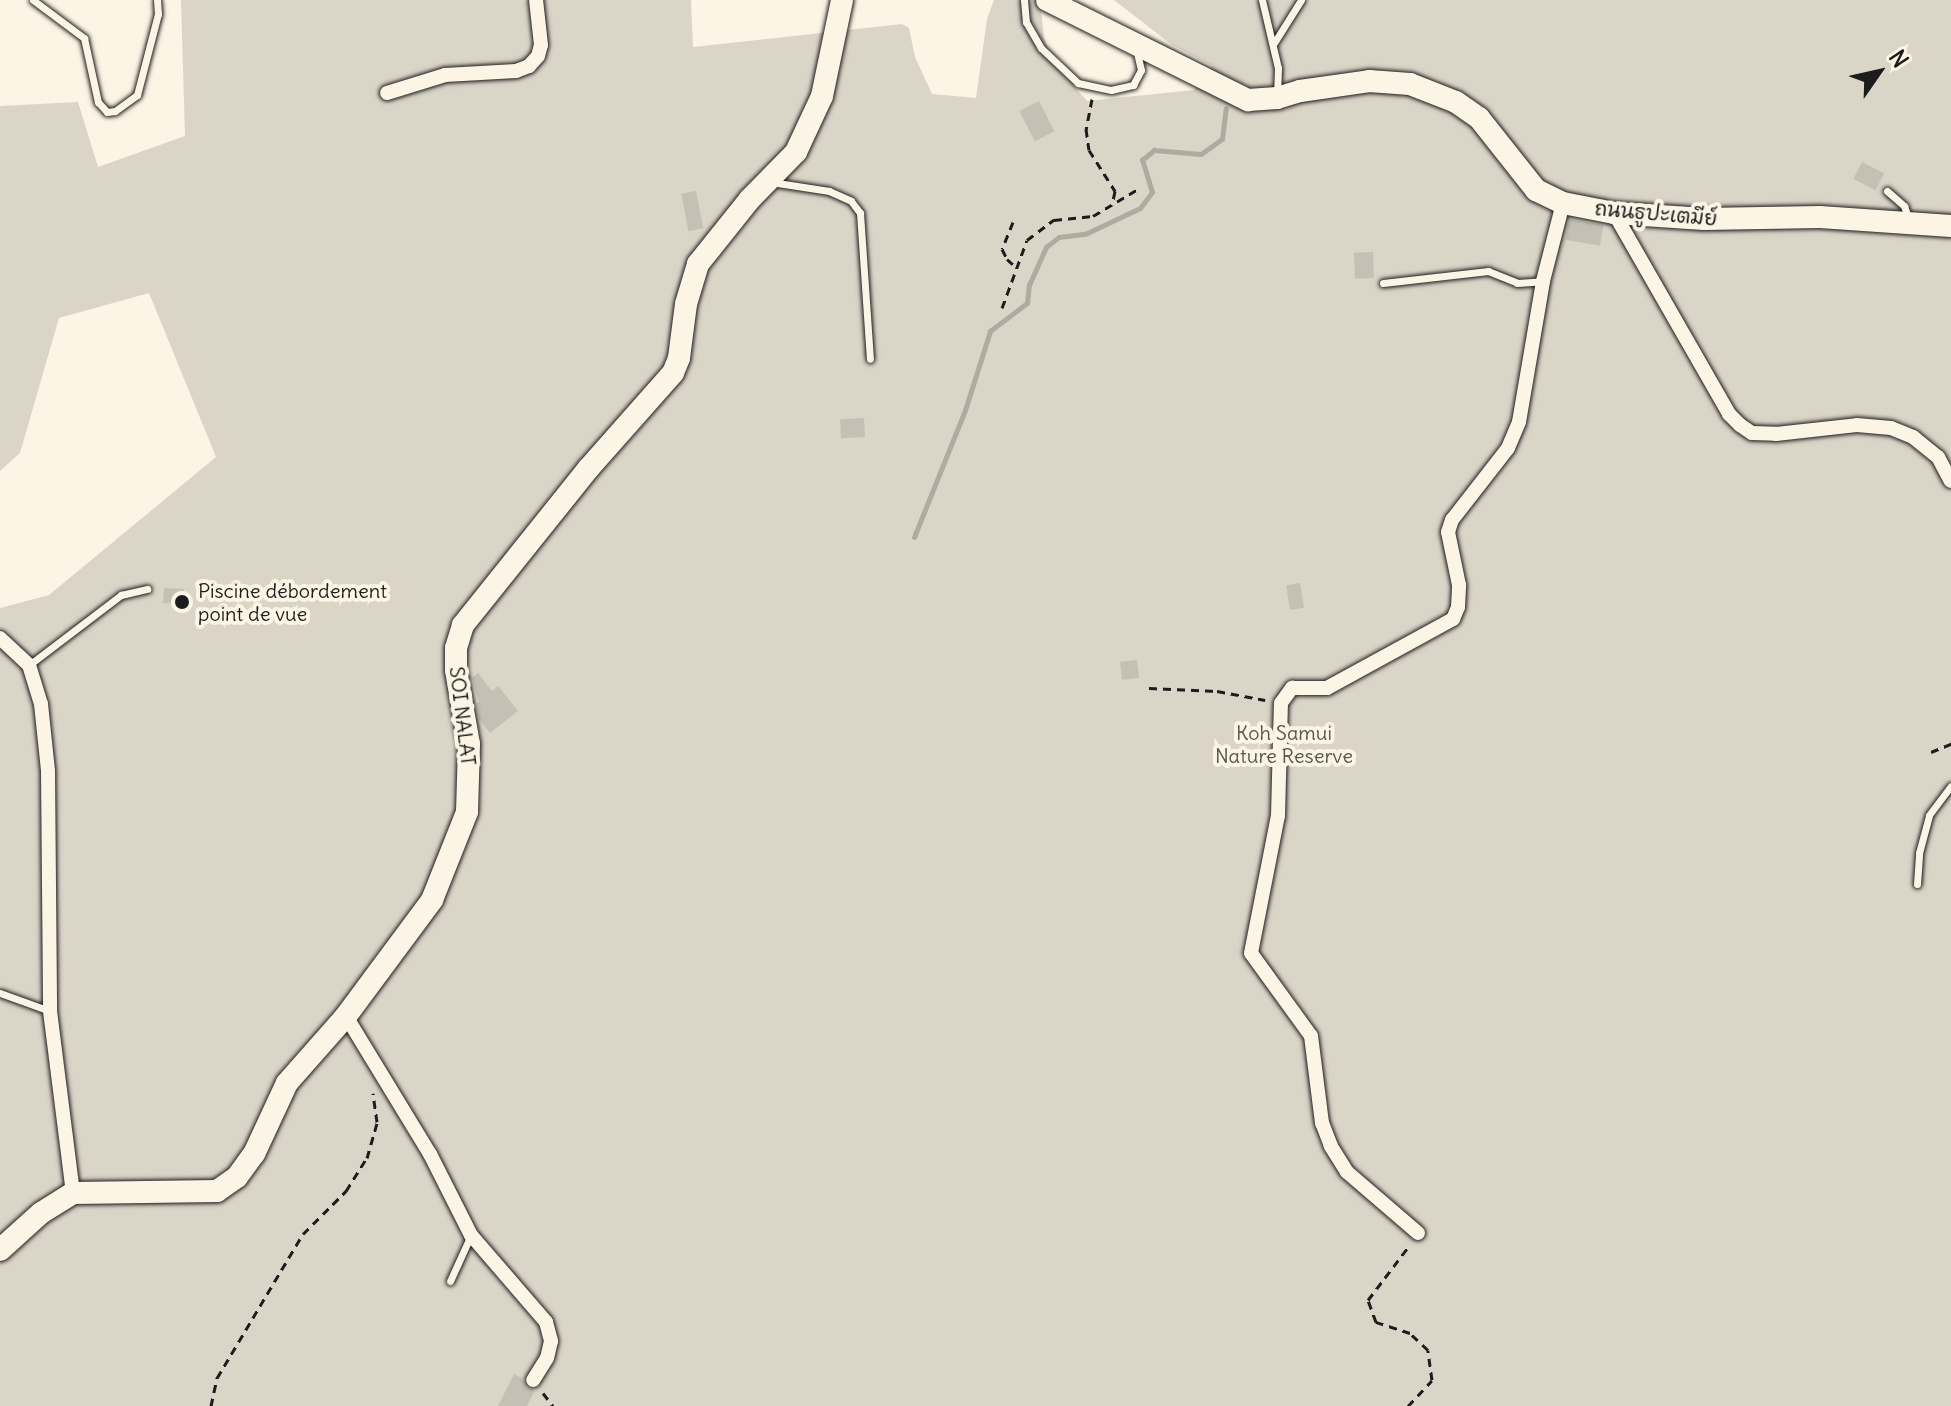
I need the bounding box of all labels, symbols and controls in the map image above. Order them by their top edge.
north arrow [1839,32,1919,112]
text: N [1883,44,1915,73]
street label: ถนนธูปะเตมีย์ [1594,196,1718,230]
place label: Piscine débordement point de vue [198,578,387,625]
marker: Piscine débordement point de vue [173,593,191,611]
street label: SOI NALAT [445,665,481,767]
park label: Koh Samui Nature Reserve [1215,721,1353,768]

